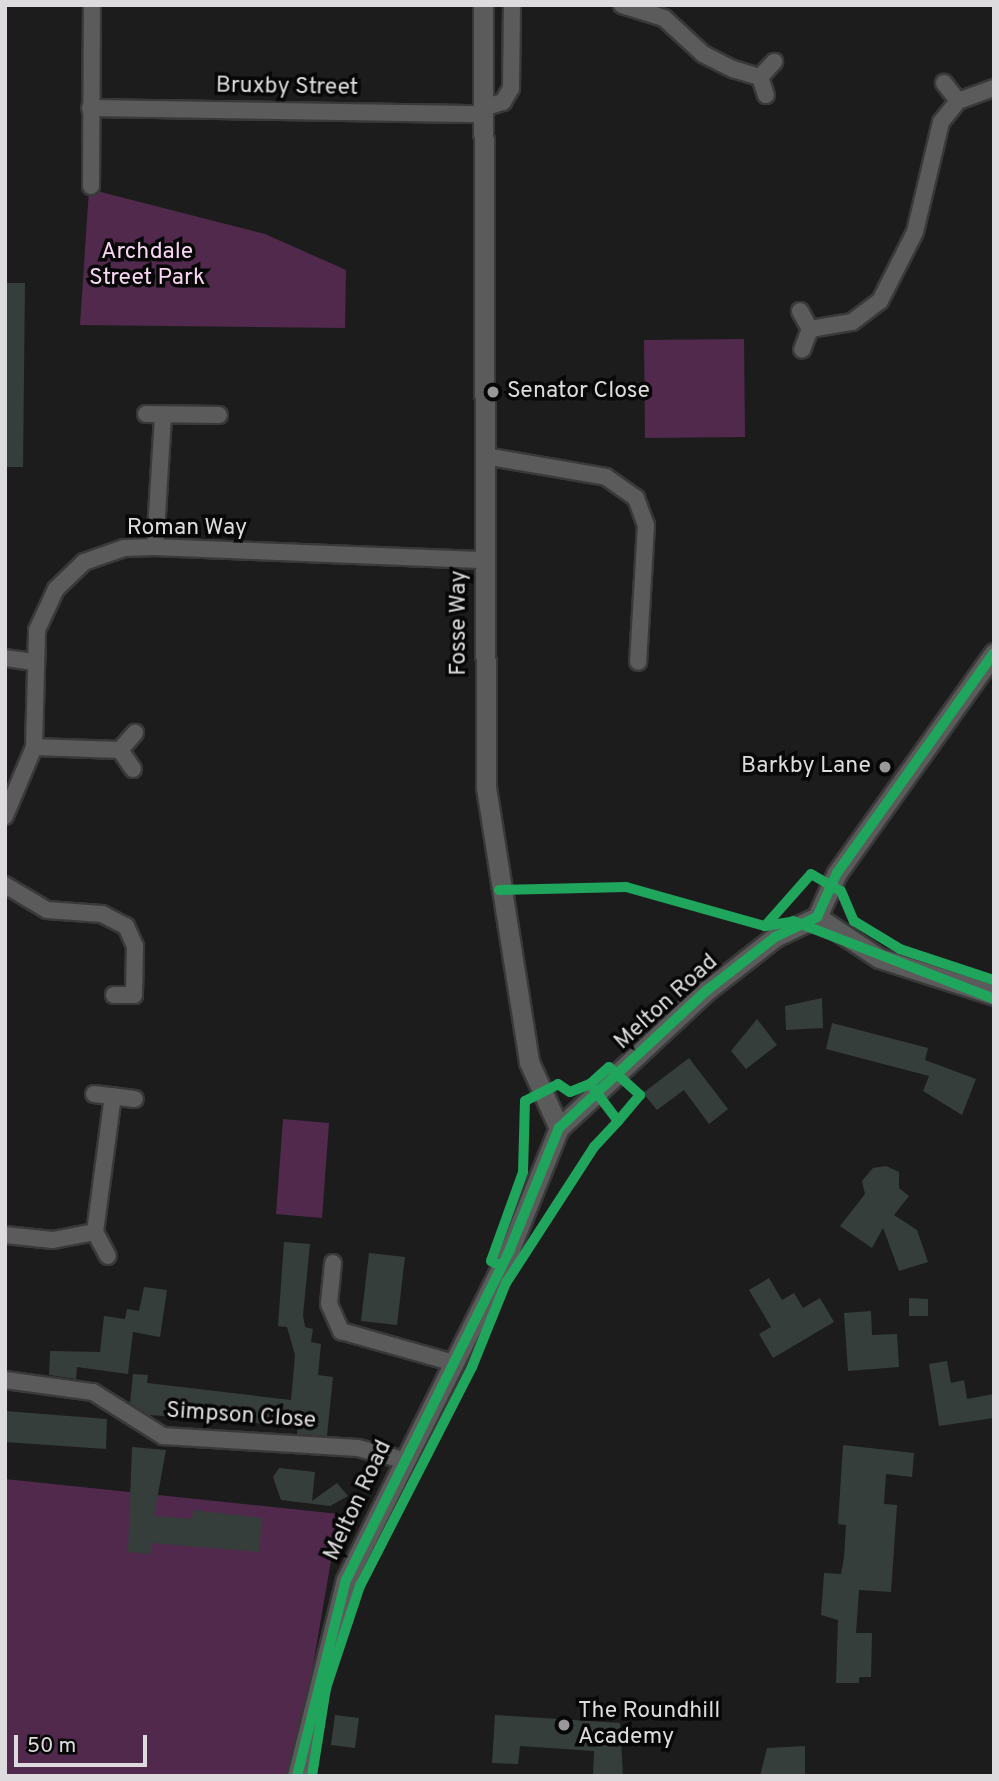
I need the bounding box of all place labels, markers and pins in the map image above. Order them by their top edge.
place label: Senator Close [507,378,650,406]
marker: Senator Close [485,384,501,400]
place label: Barkby Lane [741,753,871,781]
marker: Barkby Lane [877,759,893,775]
place label: The Roundhill Academy [578,1698,720,1752]
marker: The Roundhill Academy [556,1717,572,1733]

